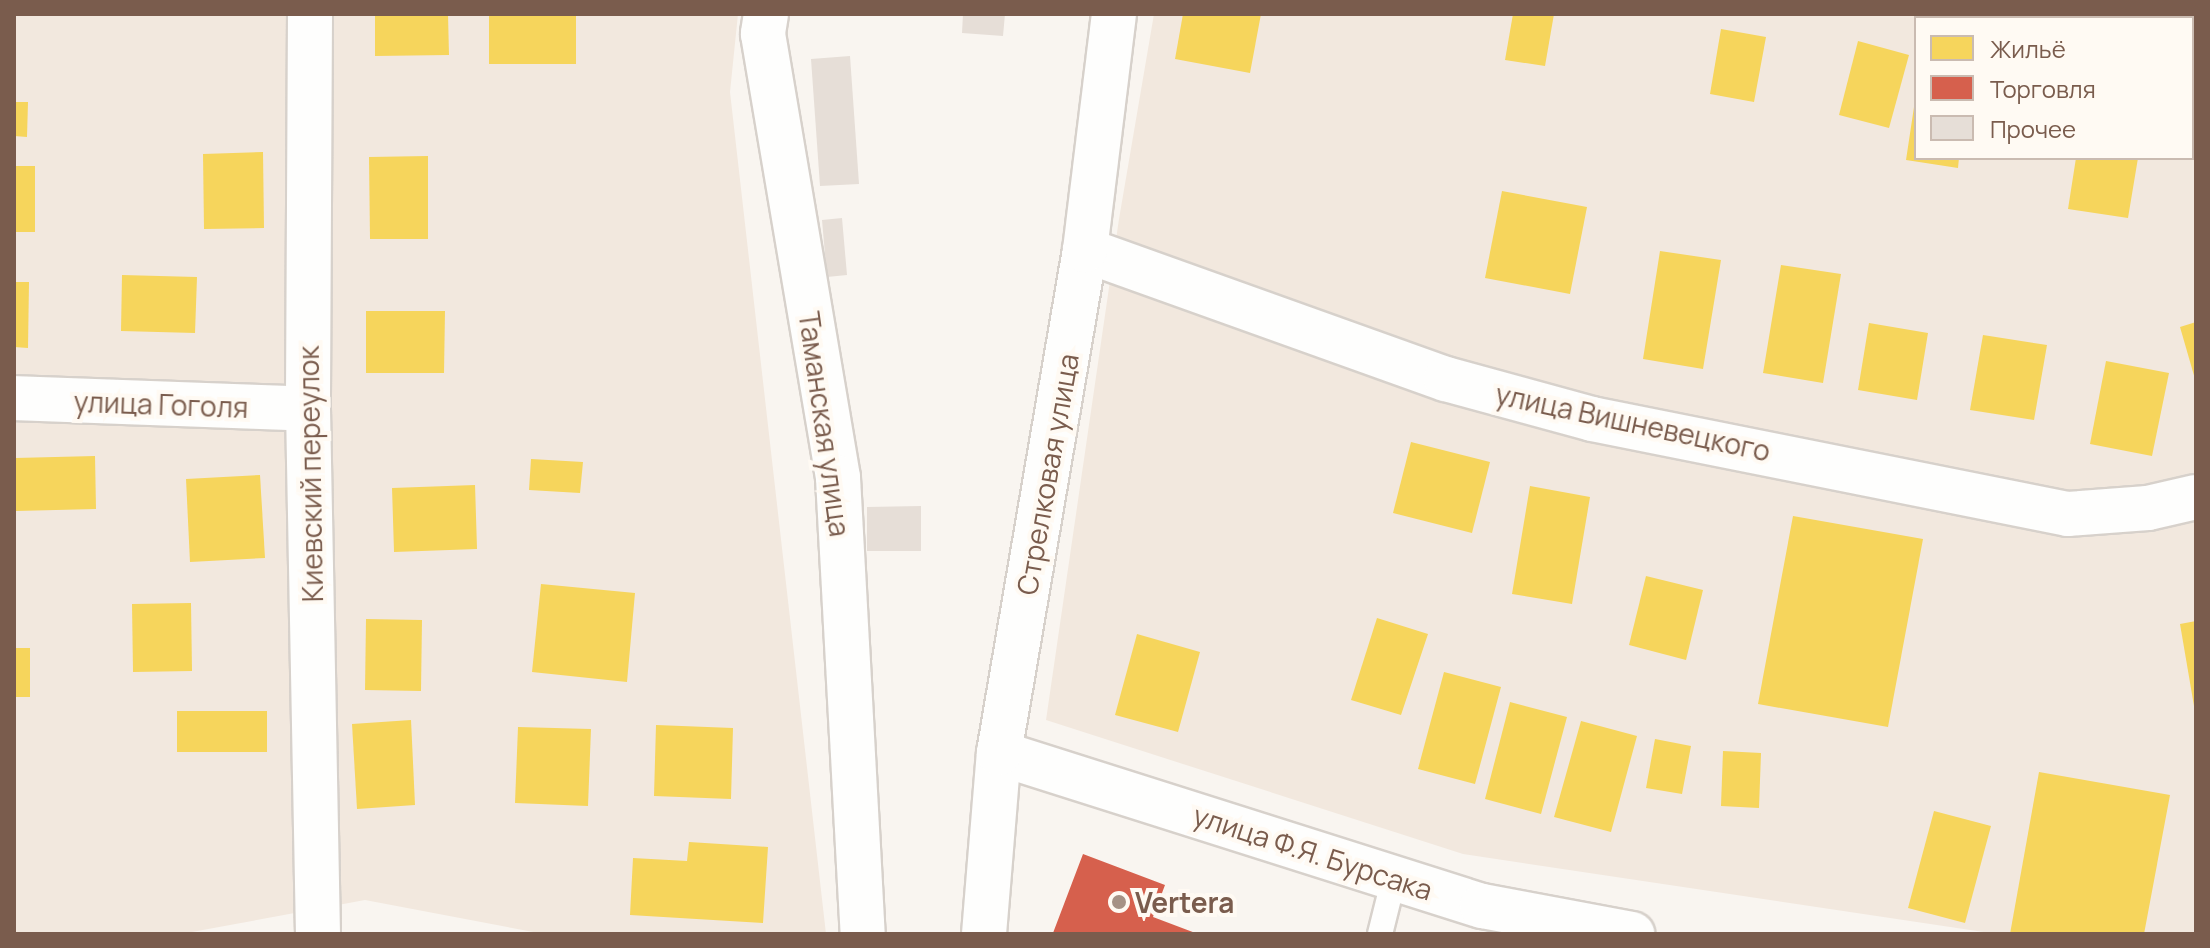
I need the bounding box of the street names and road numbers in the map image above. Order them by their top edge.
street label: Таманская улица [793,309,857,539]
street label: Киевский переулок [291,345,329,603]
street label: Стрелковая улица [1009,351,1085,597]
street label: улица Вишневецкого [1493,376,1773,468]
street label: улица Гоголя [73,384,249,424]
street label: улица Ф.Я. Бурсака [1189,798,1437,906]

